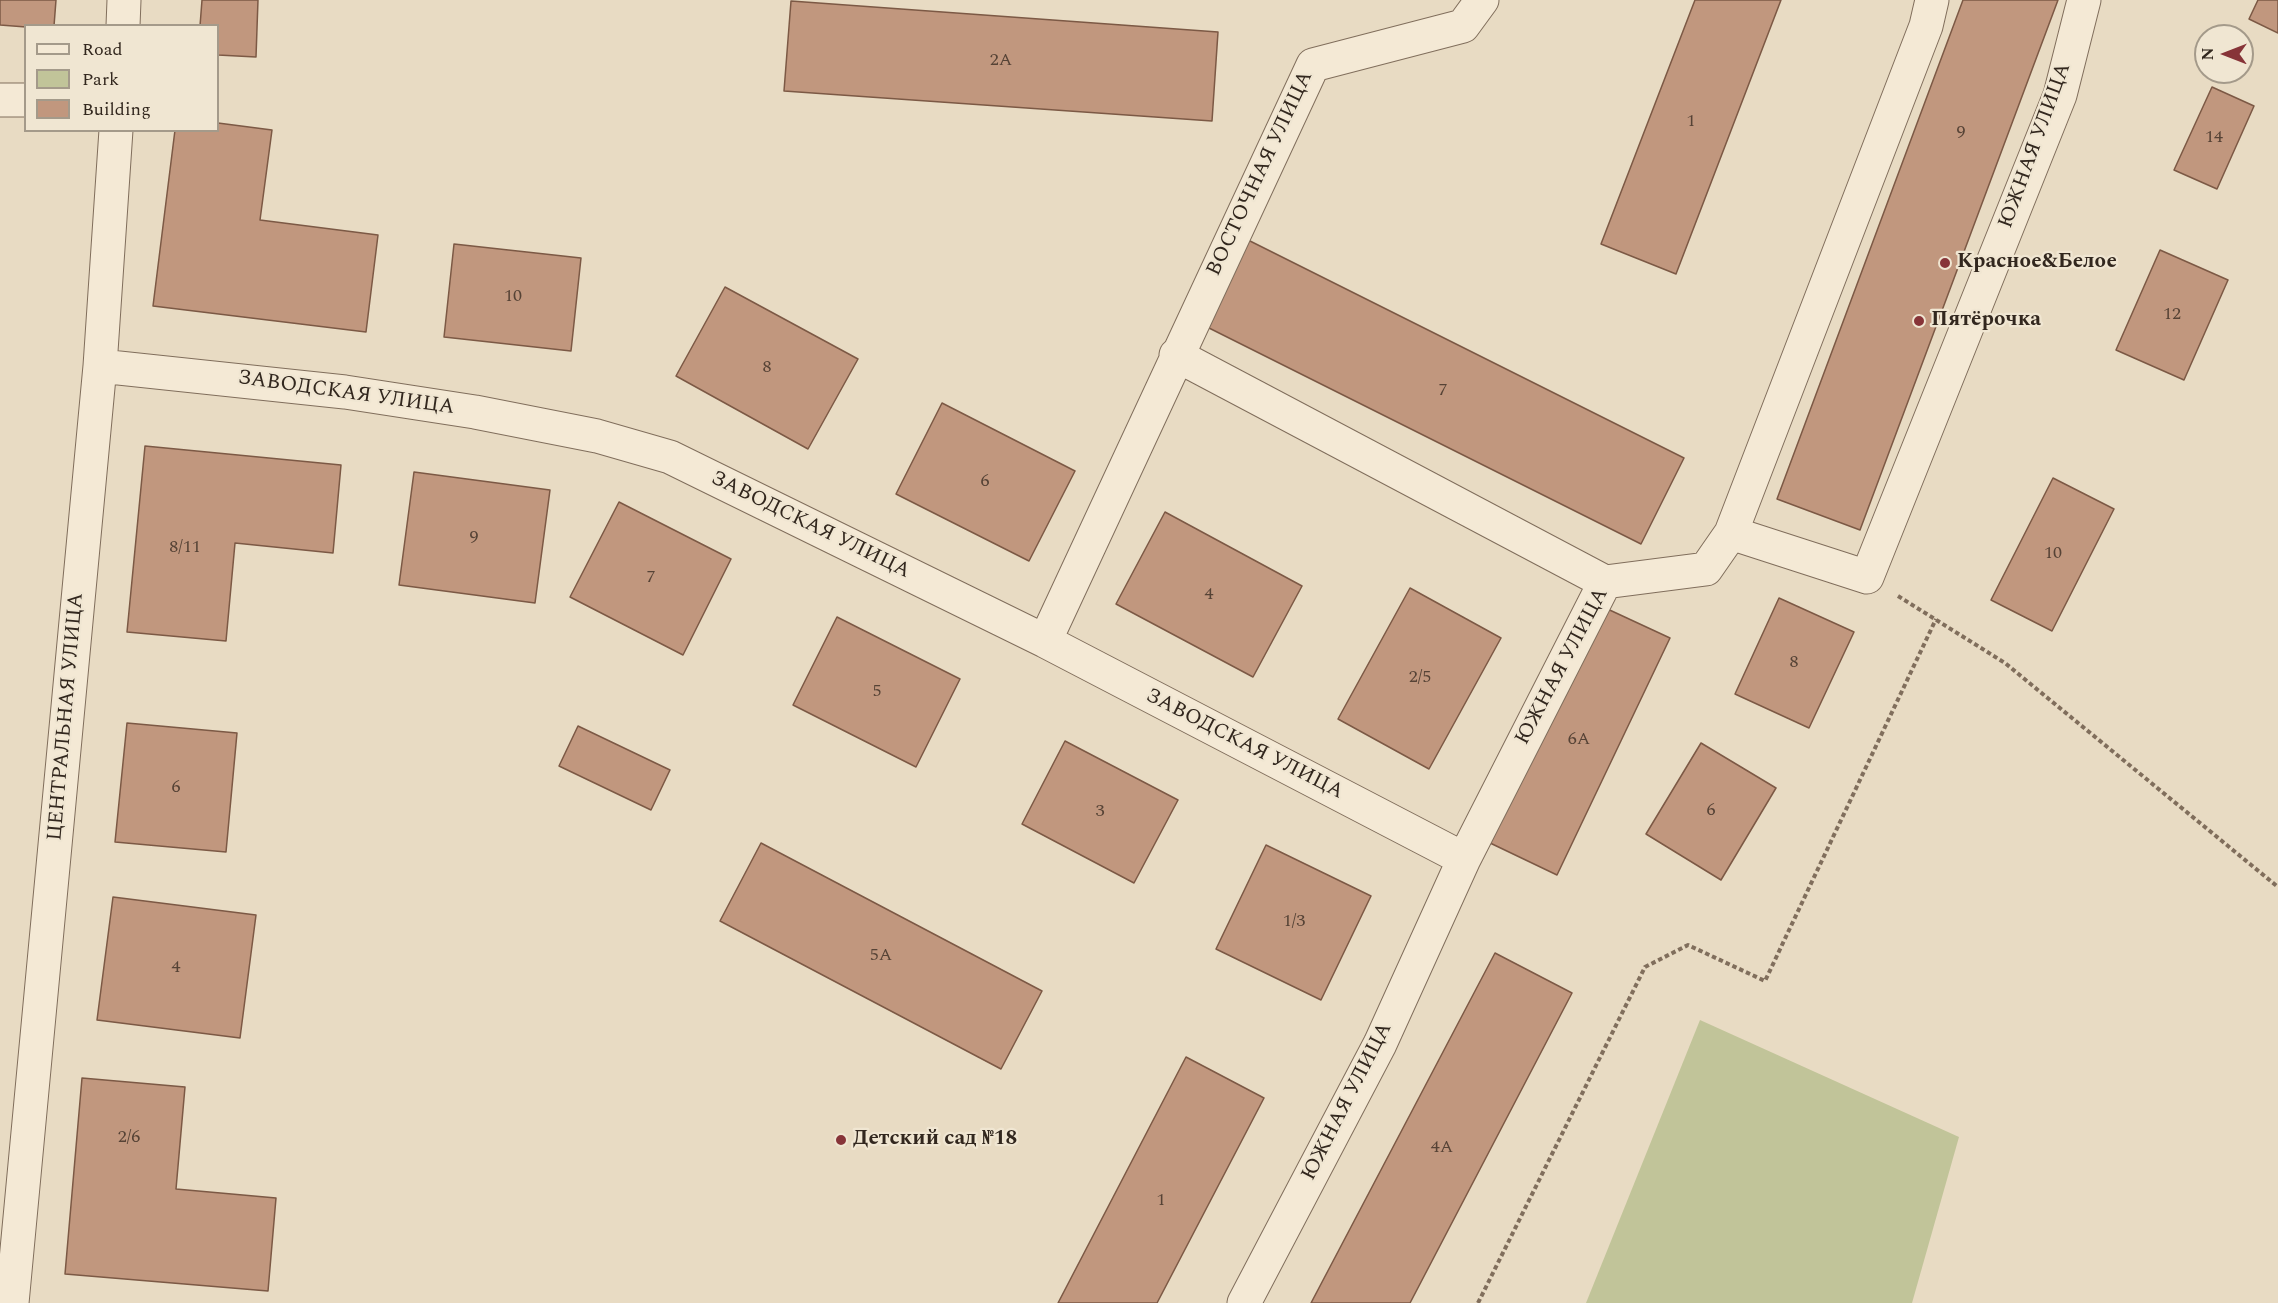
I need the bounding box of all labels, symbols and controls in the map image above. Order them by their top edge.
legend [24,24,219,132]
north arrow [2194,24,2254,84]
text: Road [82,36,123,63]
text: N [2196,47,2220,61]
house number: 2А [990,50,1012,72]
street label: ЮЖНАЯ УЛИЦА [1994,60,2078,232]
text: Park [82,66,119,93]
street label: ВОСТОЧНАЯ УЛИЦА [1202,67,1320,281]
text: Building [82,96,151,123]
house number: 1 [1687,111,1695,133]
house number: 9 [1957,122,1965,144]
house number: 14 [2205,127,2223,149]
place label: Красное&Белое [1957,250,2117,276]
marker: Красное&Белое [1938,256,1952,270]
house number: 10 [504,286,522,308]
house number: 12 [2163,304,2181,326]
place label: Пятёрочка [1931,308,2041,334]
marker: Пятёрочка [1912,314,1926,328]
house number: 8 [763,357,771,379]
street label: ЗАВОДСКАЯ УЛИЦА [236,366,456,422]
house number: 7 [1439,380,1447,402]
street label: ЗАВОДСКАЯ УЛИЦА [706,467,914,585]
house number: 6 [981,471,989,493]
house number: 9 [470,527,478,549]
house number: 8/11 [169,537,201,559]
house number: 10 [2044,543,2062,565]
house number: 7 [647,567,655,589]
house number: 4 [1205,584,1213,606]
street label: ЮЖНАЯ УЛИЦА [1511,584,1615,750]
street label: ЦЕНТРАЛЬНАЯ УЛИЦА [44,592,90,842]
house number: 8 [1790,652,1798,674]
house number: 2/5 [1409,667,1431,689]
house number: 5 [873,681,881,703]
street label: ЗАВОДСКАЯ УЛИЦА [1141,684,1347,806]
house number: 6А [1568,729,1590,751]
house number: 6 [172,777,180,799]
house number: 6 [1707,800,1715,822]
house number: 3 [1096,801,1104,823]
house number: 1/3 [1283,911,1305,933]
house number: 5А [870,945,892,967]
house number: 4 [172,957,180,979]
street label: ЮЖНАЯ УЛИЦА [1297,1019,1399,1185]
house number: 2/6 [118,1127,140,1149]
place label: Детский сад №18 [853,1127,1017,1153]
marker: Детский сад №18 [834,1133,848,1147]
house number: 4А [1431,1137,1453,1159]
house number: 1 [1157,1190,1165,1212]

